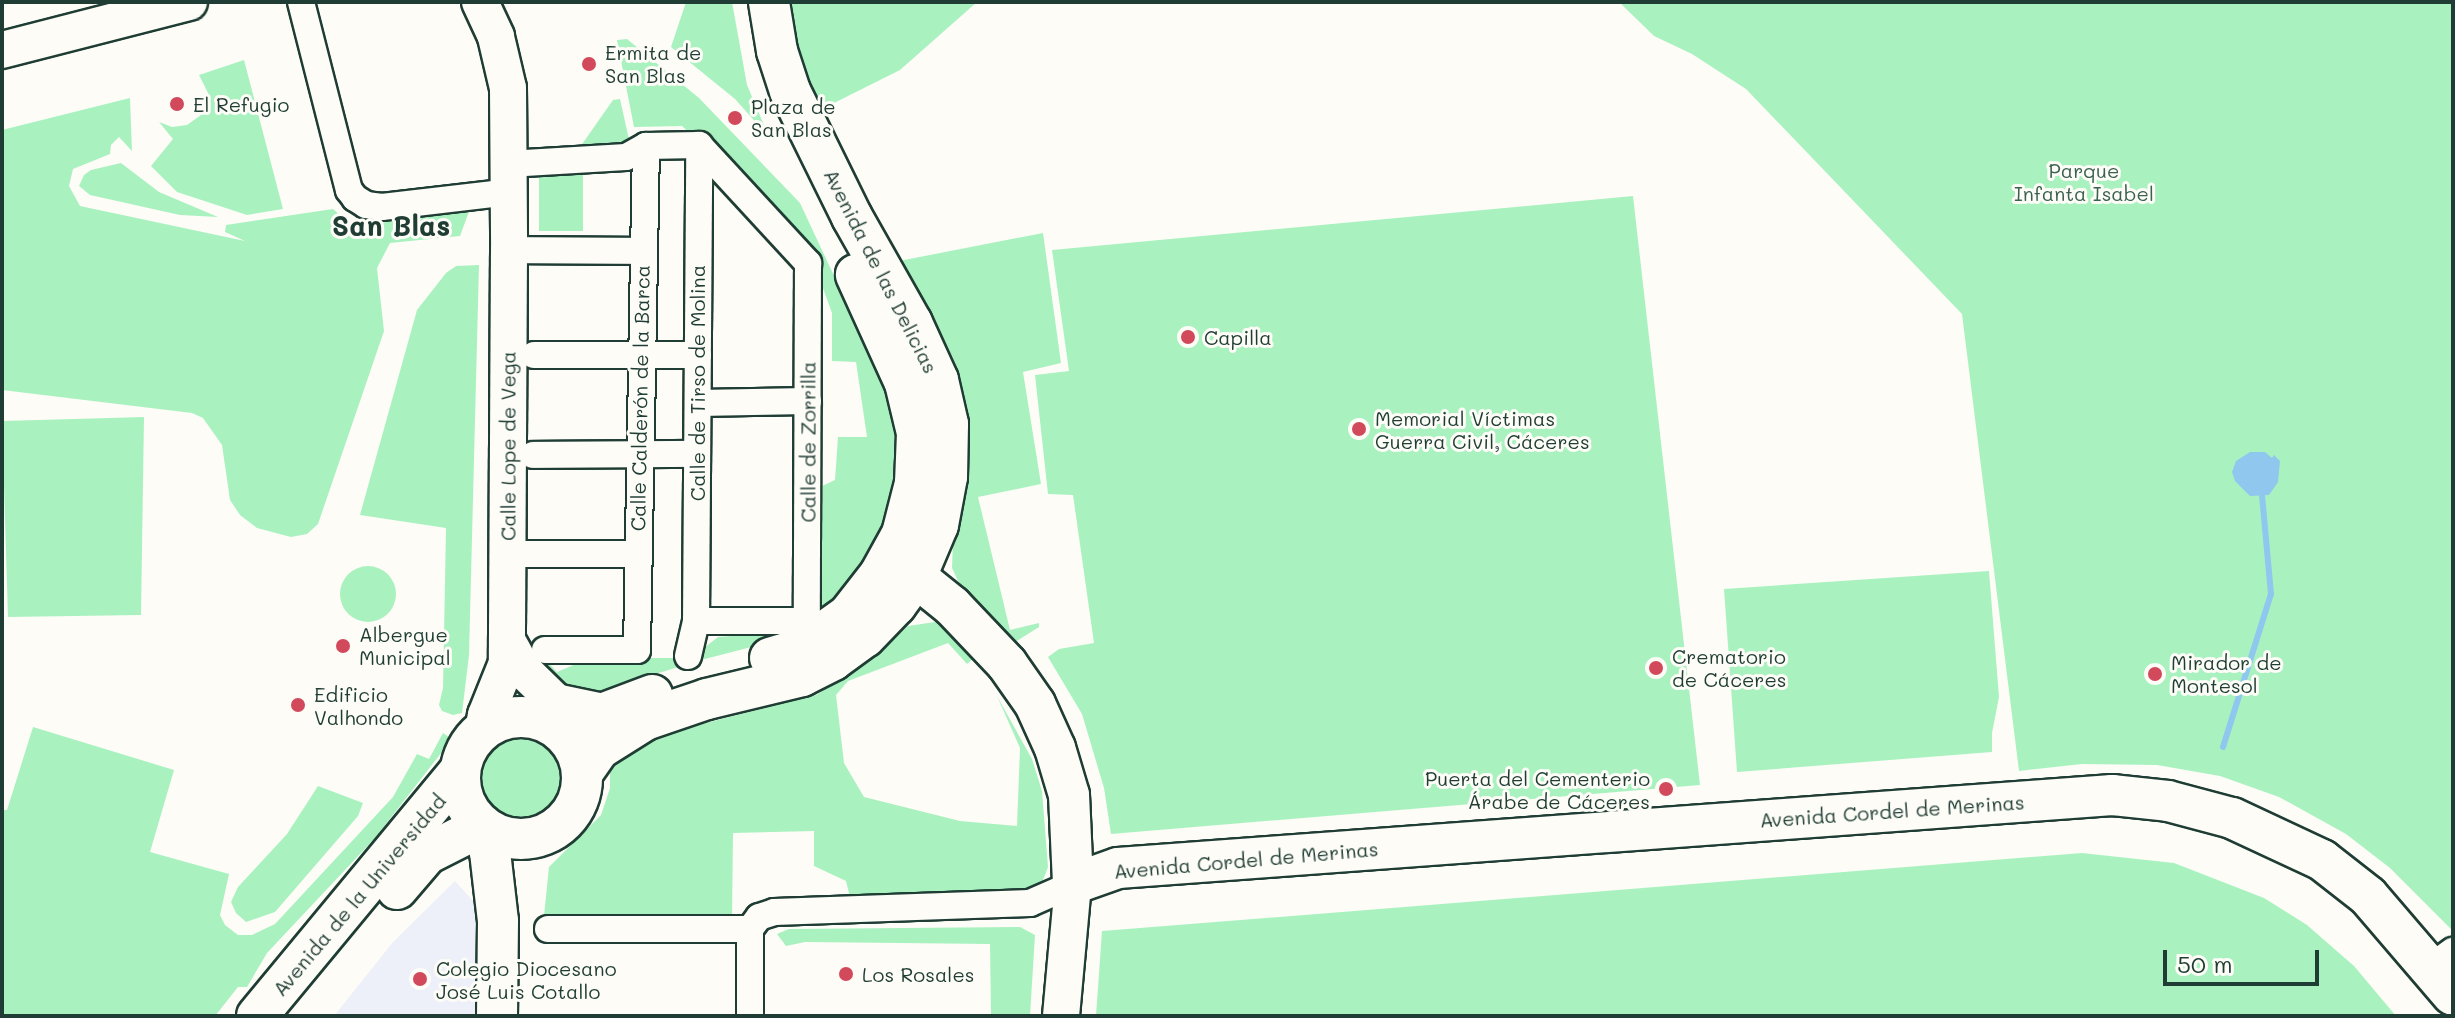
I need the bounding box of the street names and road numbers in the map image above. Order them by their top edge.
street label: Avenida de las Delicias [819,165,943,377]
street label: Calle Calderón de la Barca [626,265,654,531]
street label: Calle de Tirso de Molina [685,265,709,501]
street label: Calle Lope de Vega [496,351,520,541]
street label: Calle de Zorrilla [796,361,820,523]
street label: Avenida de la Universidad [268,789,450,1001]
street label: Avenida Cordel de Merinas [1759,790,2025,832]
street label: Avenida Cordel de Merinas [1113,836,1379,884]

